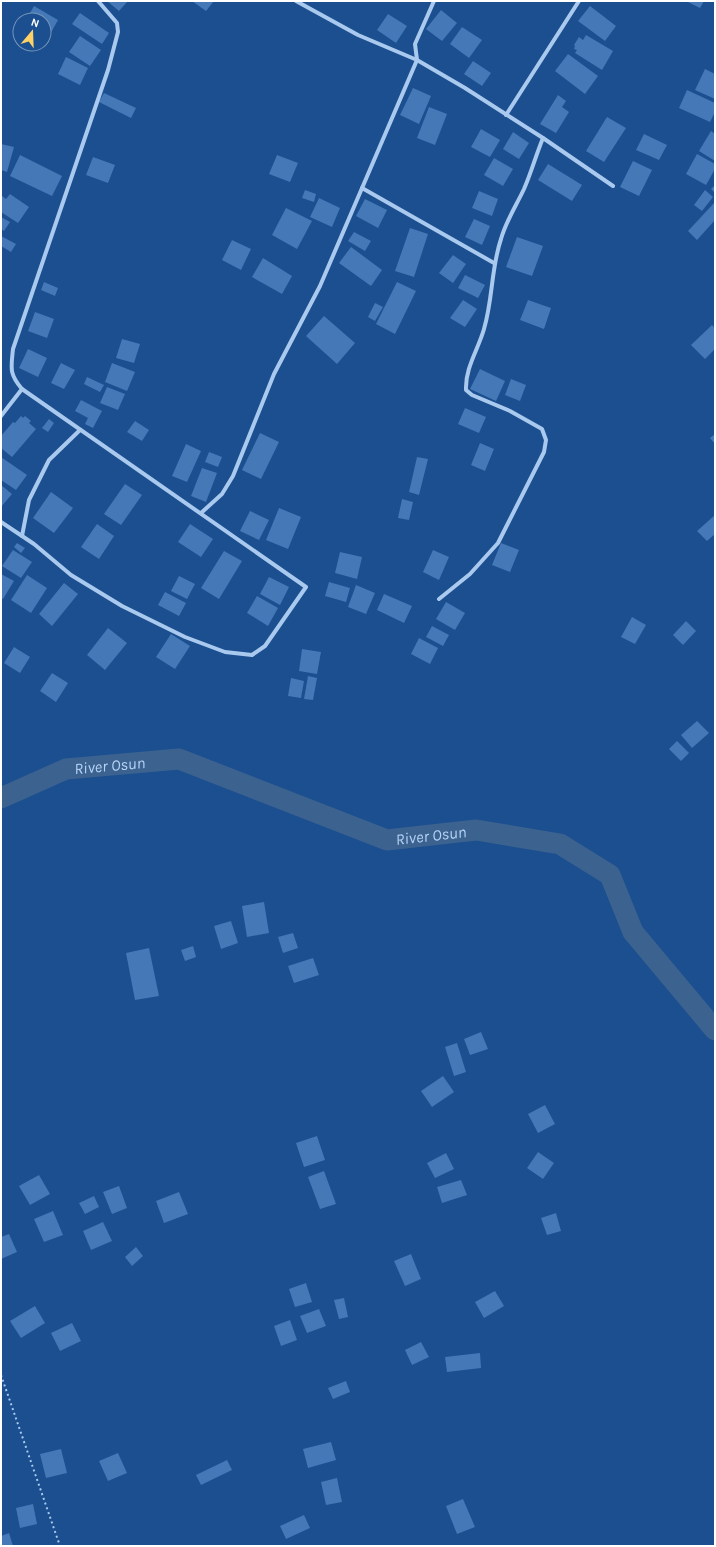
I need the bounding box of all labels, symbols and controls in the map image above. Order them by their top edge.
north arrow [12,12,52,52]
text: N [29,16,41,30]
water label: River Osun [73,753,146,778]
water label: River Osun [395,822,467,849]

